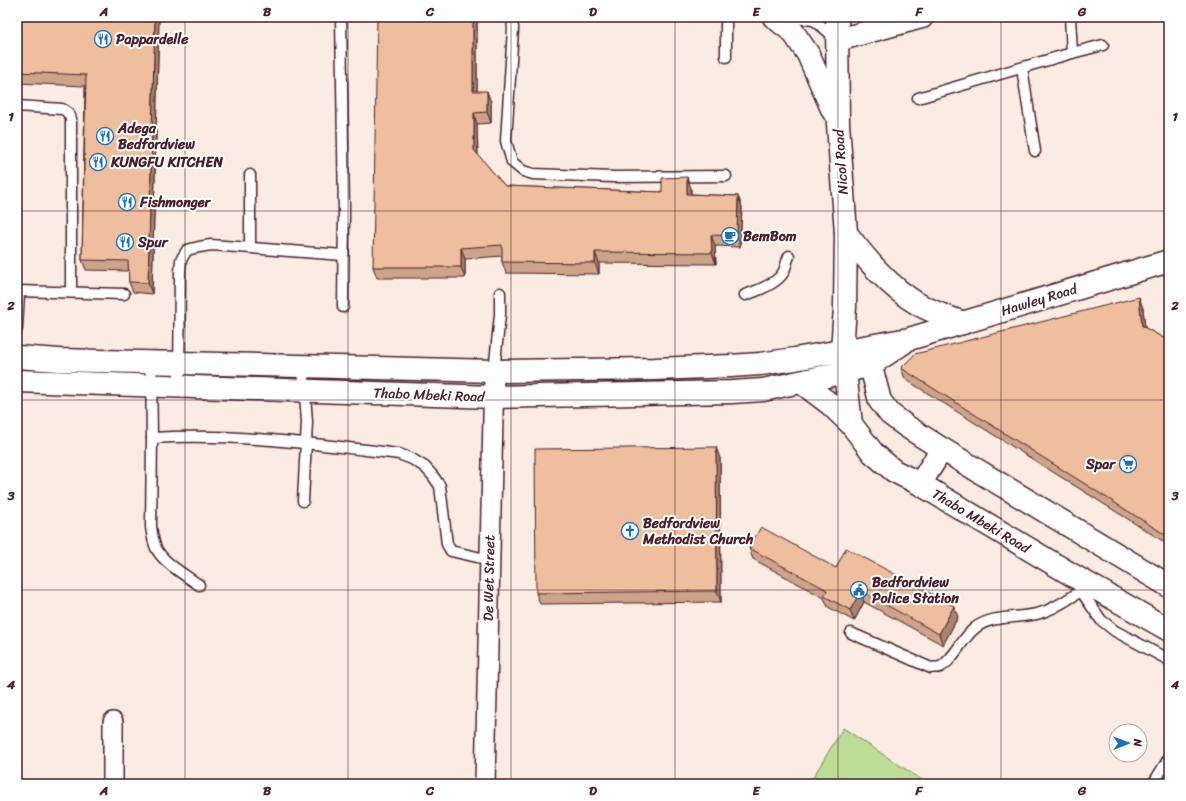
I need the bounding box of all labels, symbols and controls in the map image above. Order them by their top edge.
text: A [99,0,108,23]
text: B [263,0,272,23]
text: C [425,0,435,23]
text: D [589,0,597,23]
text: E [752,0,761,23]
text: F [914,0,923,23]
text: G [1077,0,1087,23]
place label: Pappardelle [116,27,189,52]
restaurant icon: Pappardelle [93,29,113,49]
text: 1 [8,105,14,128]
text: 1 [1172,105,1178,128]
place label: Adega Bedfordview [117,116,195,157]
restaurant icon: Adega Bedfordview [95,126,115,146]
street label: Nicol Road [826,127,856,195]
place label: KUNGFU KITCHEN [110,150,223,175]
restaurant icon: KUNGFU KITCHEN [88,152,108,172]
place label: Fishmonger [139,190,211,215]
restaurant icon: Fishmonger [117,192,137,212]
place label: BemBom [743,224,797,249]
cafe icon: BemBom [720,226,740,246]
place label: Spur [137,230,169,255]
restaurant icon: Spur [115,232,135,252]
street label: Hawley Road [998,276,1082,323]
text: 2 [6,294,15,317]
text: 2 [1170,294,1179,317]
street label: Thabo Mbeki Road [373,381,487,409]
place label: Spar [1085,452,1116,477]
supermarket icon: Spar [1118,454,1138,474]
street label: Thabo Mbeki Road [927,482,1037,561]
text: 3 [6,484,15,507]
text: 3 [1170,484,1179,507]
place label: Bedfordview Methodist Church [642,511,754,552]
church icon: Bedfordview Methodist Church [620,521,640,541]
street label: De Wet Street [476,535,502,621]
place label: Bedfordview Police Station [872,570,959,611]
public building icon: Bedfordview Police Station [849,580,869,600]
text: 4 [6,673,16,696]
text: 4 [1170,673,1180,696]
north arrow [1108,723,1148,763]
text: N [1128,738,1147,747]
text: A [99,779,108,801]
text: B [263,779,272,801]
text: C [425,779,435,801]
text: D [589,779,597,801]
text: E [752,779,761,801]
text: F [914,779,923,801]
text: G [1077,779,1087,801]

